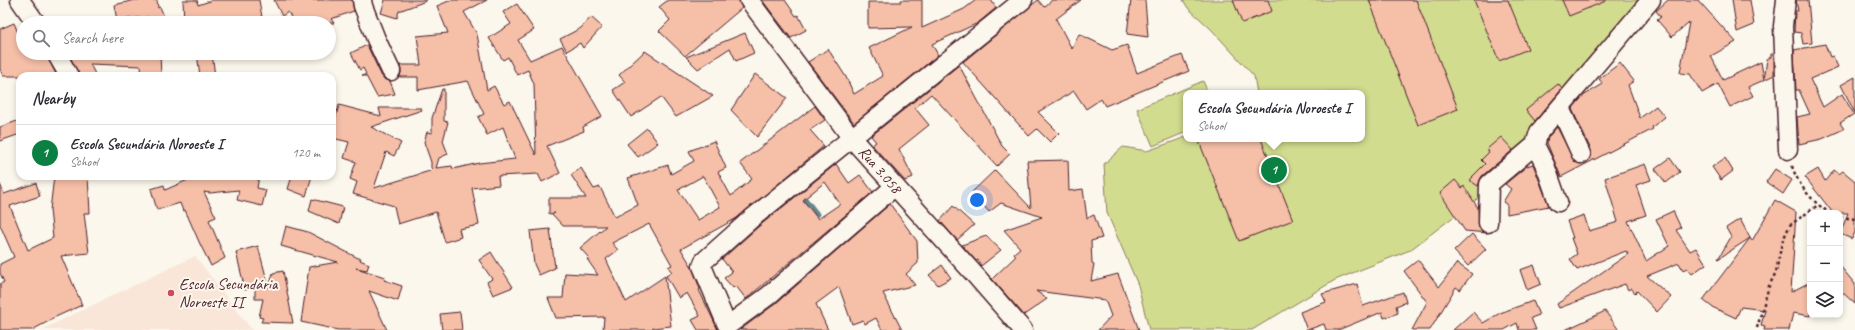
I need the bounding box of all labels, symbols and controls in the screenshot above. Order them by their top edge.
search box [16,16,336,60]
icon: search [30,27,52,49]
text: Search here [62,29,123,48]
text: Nearby [32,88,75,109]
popup [1183,90,1365,142]
text: Escola Secundária Noroeste I [1197,99,1351,118]
text: School [1197,118,1225,134]
text: Escola Secundária Noroeste I [70,135,223,154]
street label: Rua 3.058 [854,142,907,199]
text: 1 [42,145,48,161]
text: 120 m [292,145,320,161]
text: School [70,154,98,170]
pin: 1 [1261,155,1287,185]
your location [967,190,987,210]
map controls [1807,210,1843,318]
button: + [1807,210,1843,246]
button: − [1807,246,1843,282]
place label: Escola Secundária Noroeste II [179,274,279,312]
button: layers [1807,282,1843,318]
marker: Escola Secundária Noroeste II [166,288,176,298]

